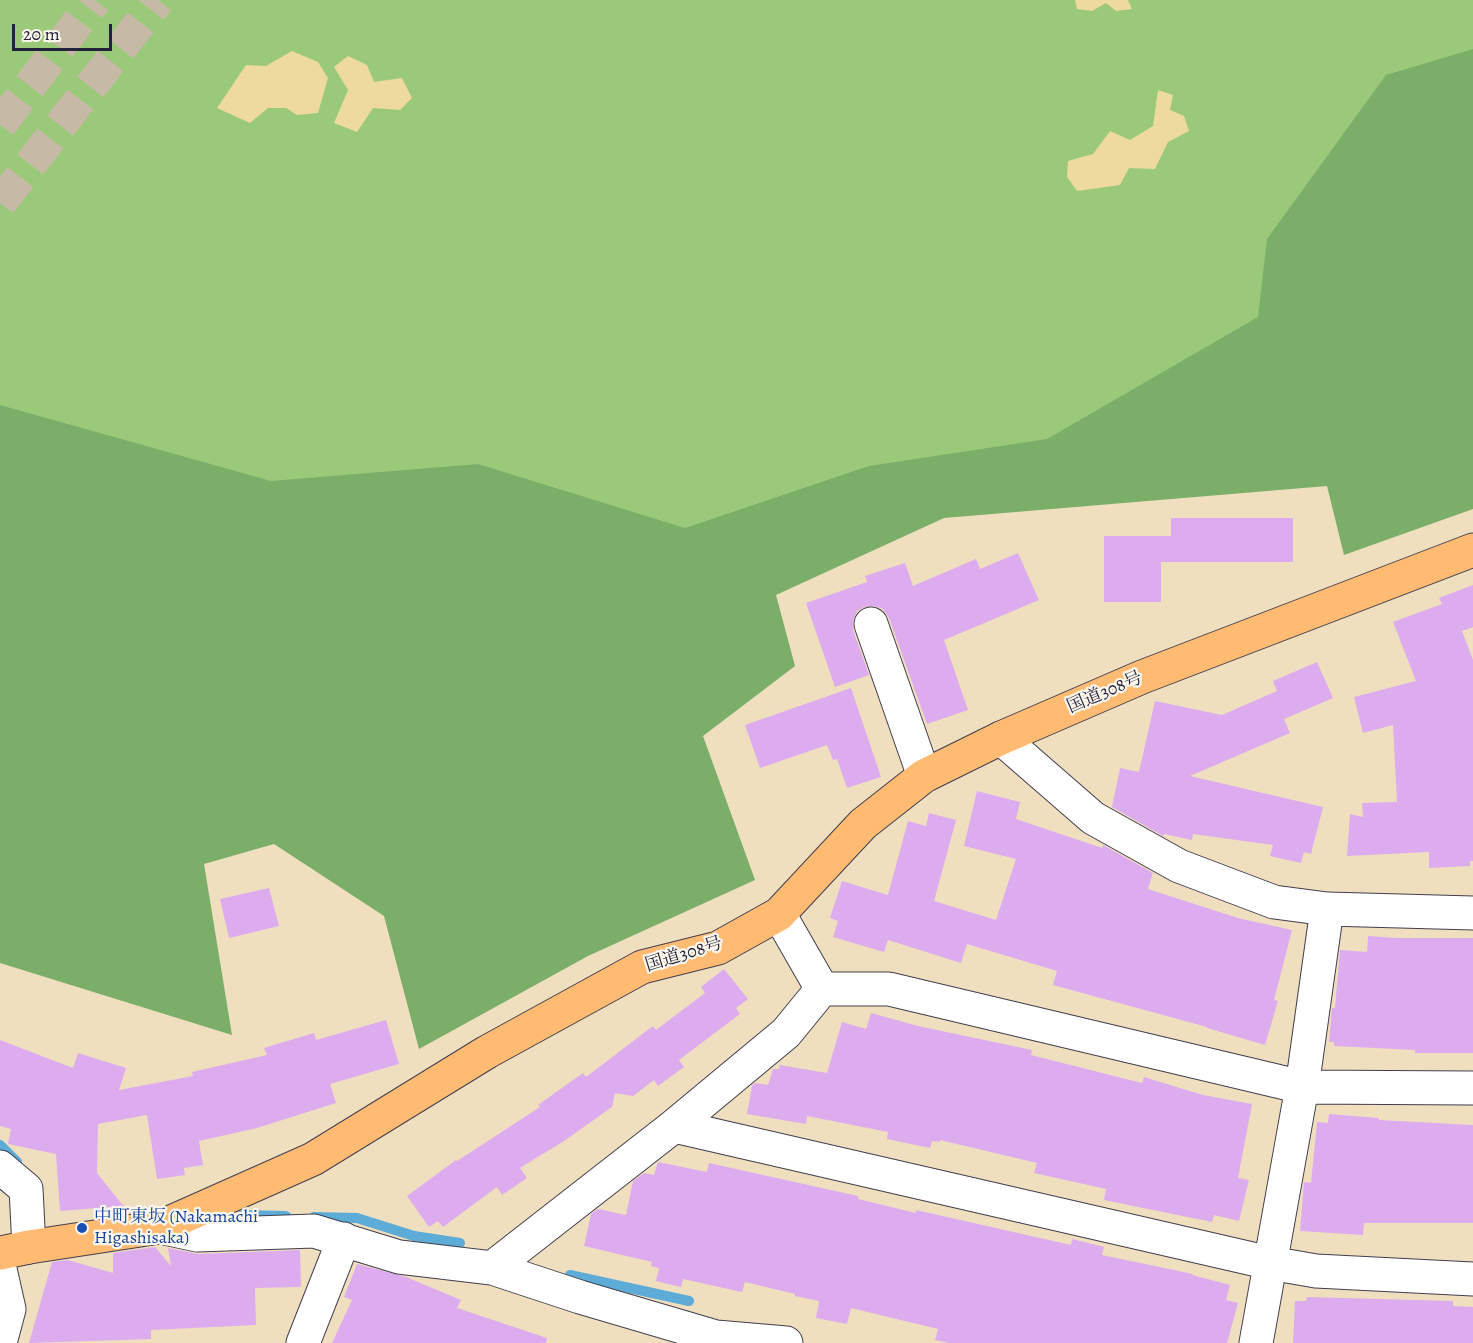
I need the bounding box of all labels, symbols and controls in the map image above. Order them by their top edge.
scale bar [15,12,116,50]
text: 20 m [23,22,60,46]
street label: 国道308号 [1064,667,1146,719]
street label: 国道308号 [643,933,725,977]
place label: 中町東坂 (Nakamachi Higashisaka) [94,1207,258,1250]
marker: 中町東坂 (Nakamachi Higashisaka) [75,1221,89,1235]

